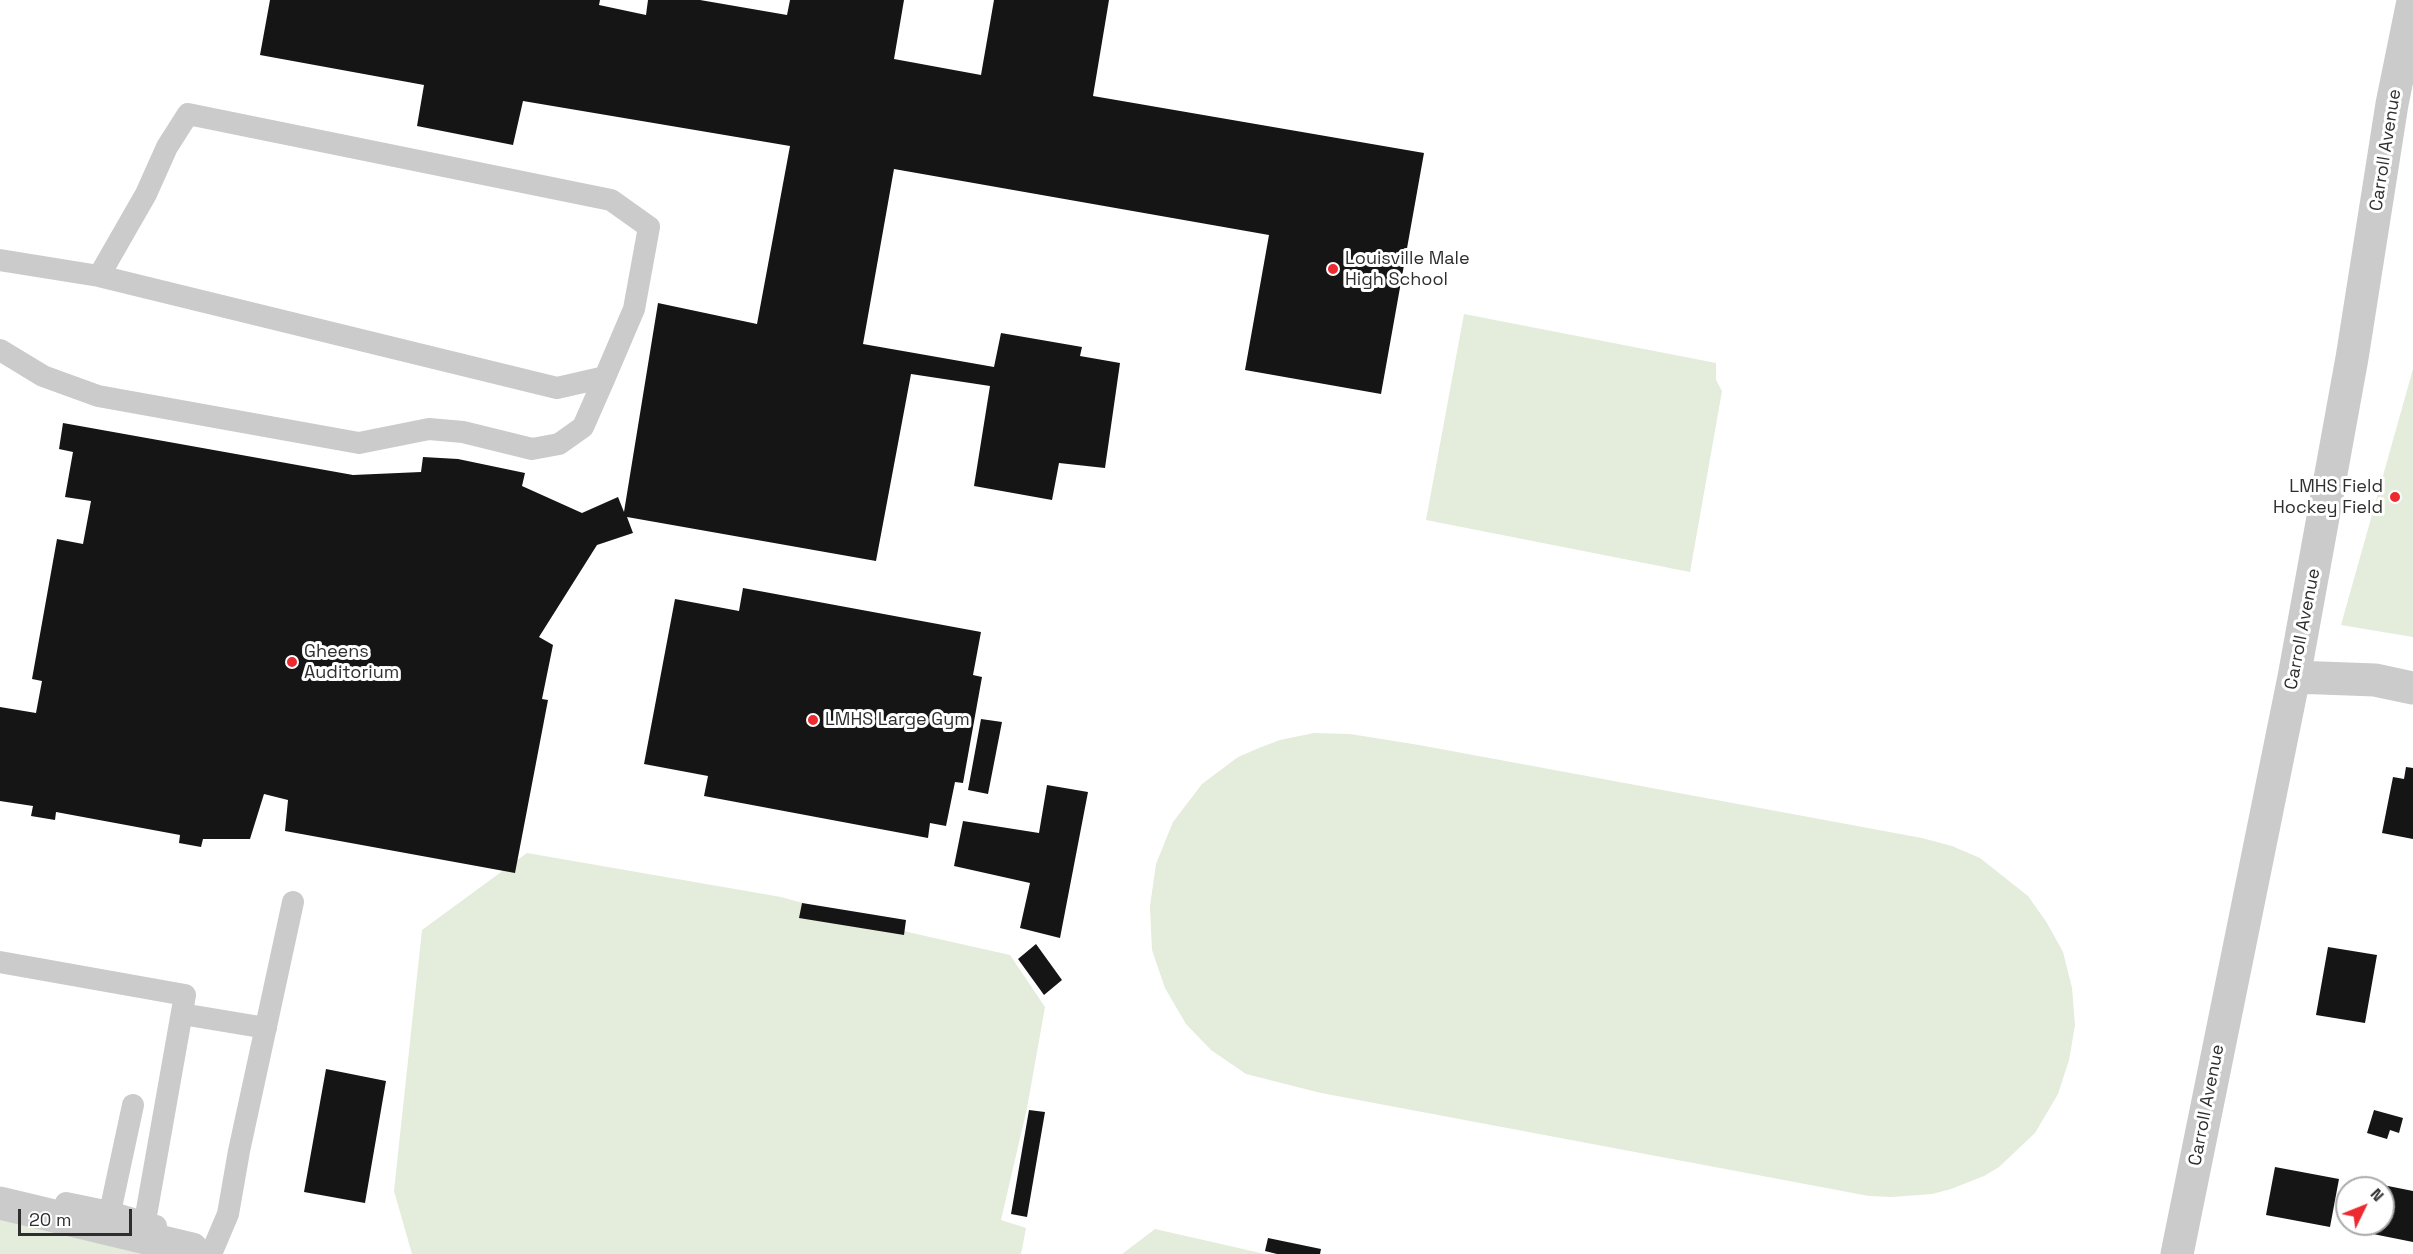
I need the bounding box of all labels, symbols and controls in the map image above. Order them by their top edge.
street label: Carroll Avenue [2366,87,2406,213]
place label: Louisville Male High School [1345,248,1470,290]
marker: Louisville Male High School [1326,262,1340,276]
place label: LMHS Field Hockey Field [2273,476,2383,518]
marker: LMHS Field Hockey Field [2388,490,2402,504]
street label: Carroll Avenue [2281,566,2325,692]
place label: Gheens Auditorium [304,641,399,684]
marker: Gheens Auditorium [285,655,299,669]
place label: LMHS Large Gym [825,709,970,731]
marker: LMHS Large Gym [806,713,820,727]
street label: Carroll Avenue [2185,1042,2229,1168]
north arrow [2335,1176,2395,1236]
text: N [2366,1184,2388,1206]
scale bar [21,1197,135,1235]
text: 20 m [29,1208,72,1231]

